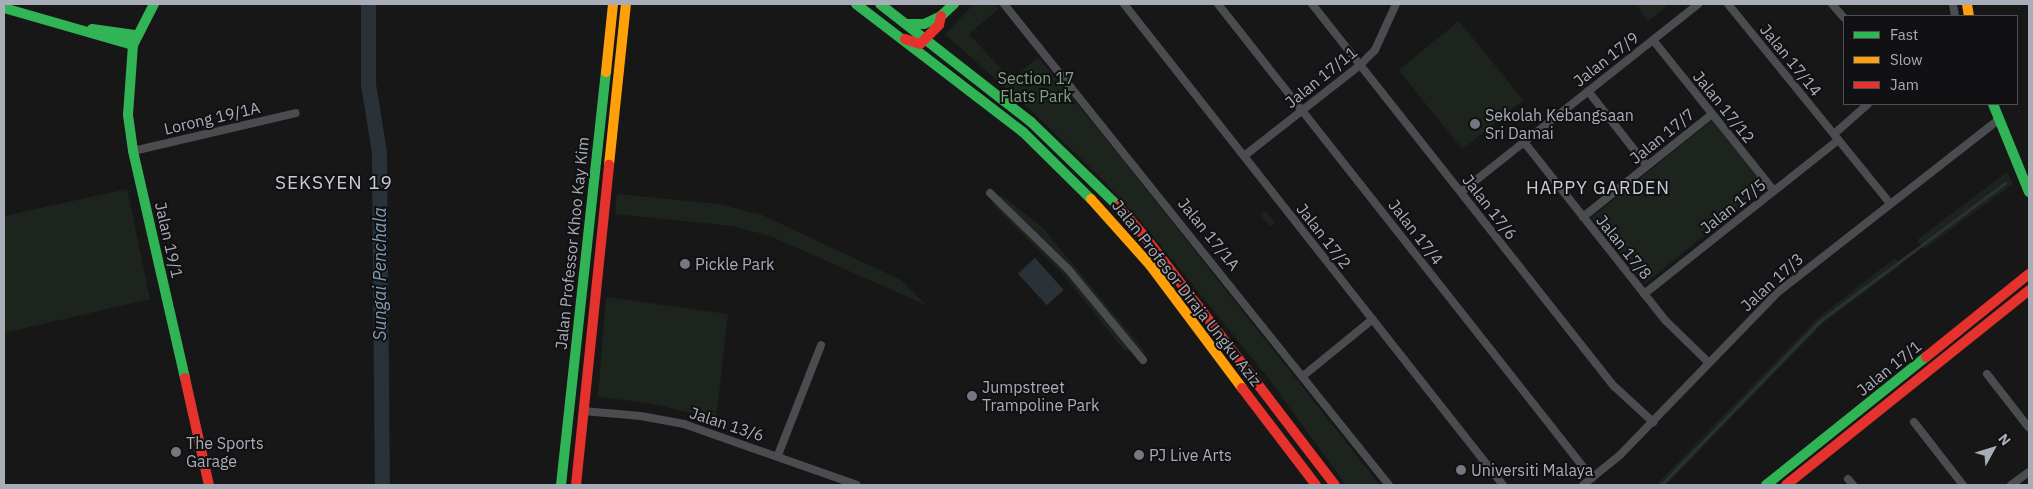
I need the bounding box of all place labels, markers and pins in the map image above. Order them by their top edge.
place label: Sekolah Kebangsaan Sri Damai [1485,105,1634,143]
marker: Sekolah Kebangsaan Sri Damai [1469,118,1481,130]
place label: Pickle Park [695,254,774,274]
marker: Pickle Park [679,258,691,270]
place label: Jumpstreet Trampoline Park [982,377,1099,415]
marker: Jumpstreet Trampoline Park [966,390,978,402]
place label: The Sports Garage [186,433,264,471]
place label: PJ Live Arts [1149,445,1232,465]
marker: The Sports Garage [170,446,182,458]
marker: PJ Live Arts [1133,449,1145,461]
place label: Universiti Malaya [1471,460,1593,480]
marker: Universiti Malaya [1455,464,1467,476]

